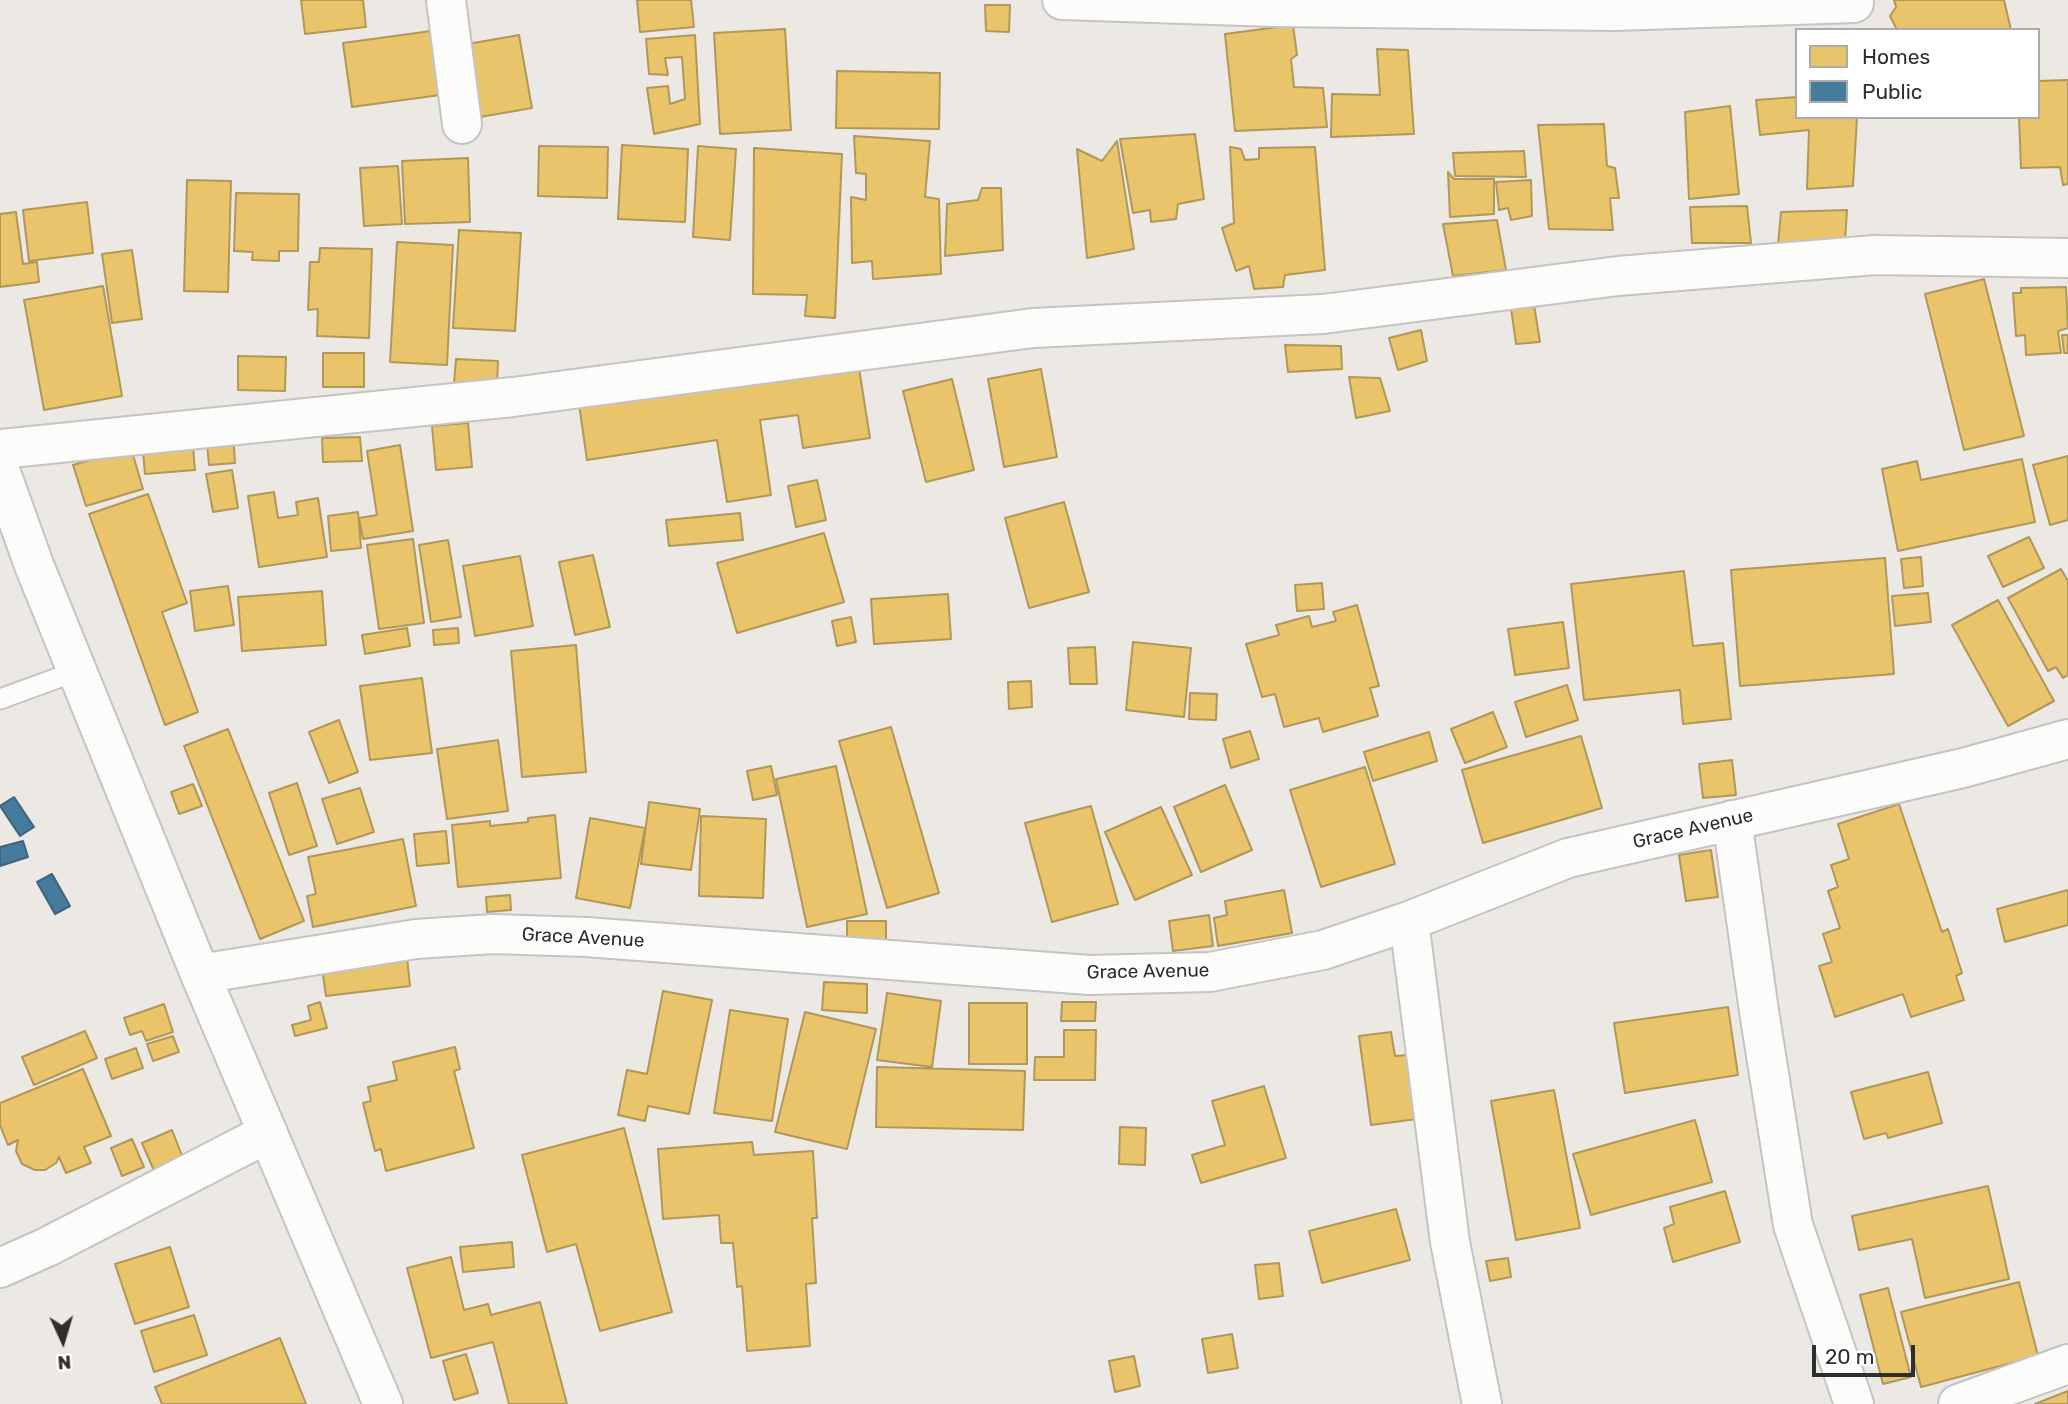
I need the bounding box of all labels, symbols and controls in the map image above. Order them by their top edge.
legend [1795,28,2040,119]
text: Homes [1862,44,1930,69]
text: Public [1862,79,1922,104]
street label: Grace Avenue [1631,804,1755,854]
street label: Grace Avenue [521,923,645,953]
street label: Grace Avenue [1086,960,1210,984]
north arrow [28,1306,98,1376]
scale bar [1816,1330,1919,1374]
text: 20 m [1825,1344,1874,1369]
text: N [57,1350,72,1374]

